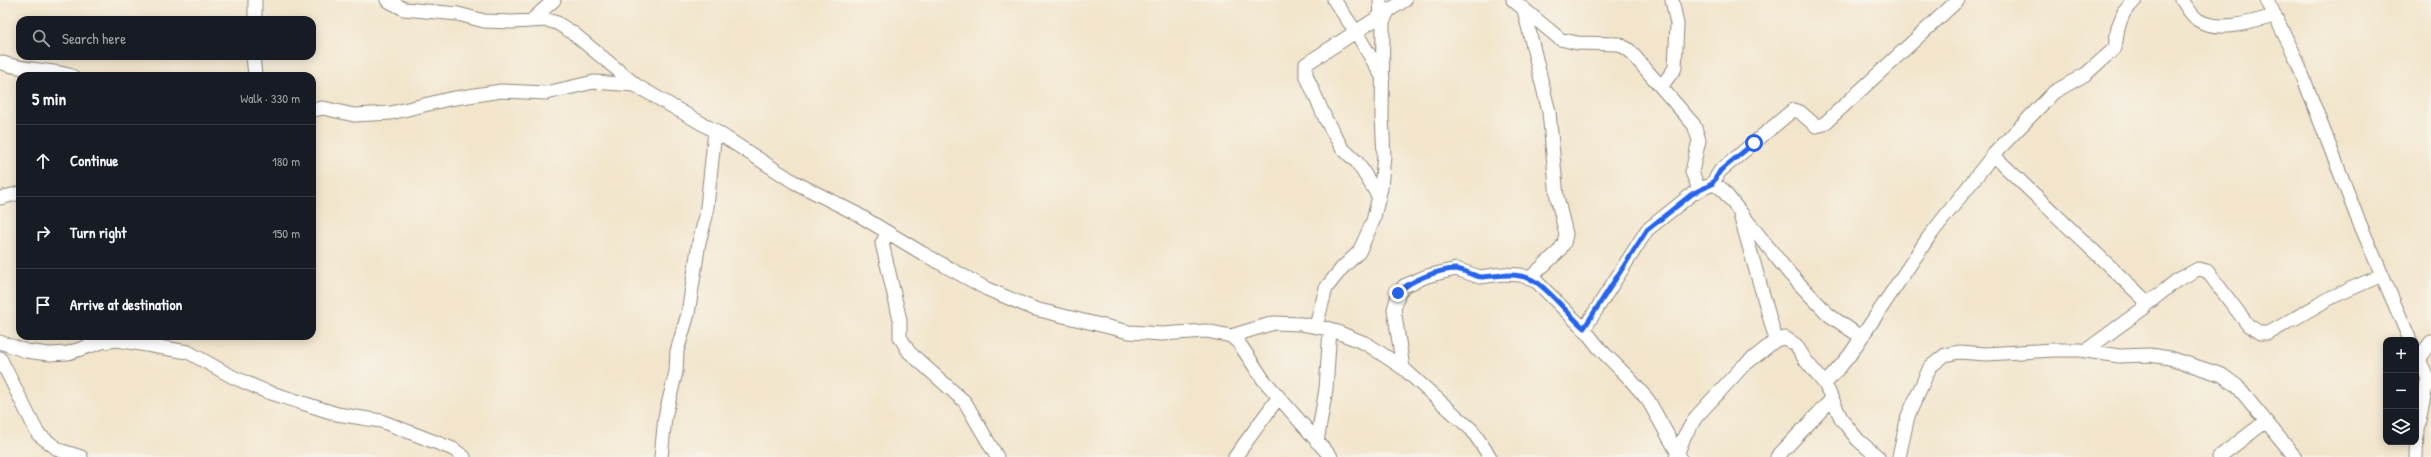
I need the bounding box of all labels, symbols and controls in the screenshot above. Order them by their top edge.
search box [16,16,316,60]
icon: search [30,27,52,49]
text: Search here [62,28,126,49]
text: 5 min [32,87,66,110]
text: Walk · 330 m [240,89,300,107]
route start [1745,134,1763,152]
icon: ahead [32,150,54,172]
text: Continue [70,150,118,171]
text: 180 m [272,152,300,170]
icon: right [32,222,54,244]
text: Turn right [70,222,126,243]
text: 150 m [272,224,300,242]
route end [1389,284,1407,302]
icon: arrive [32,294,54,316]
text: Arrive at destination [70,294,182,315]
map controls [2383,337,2419,445]
button: + [2383,337,2419,373]
button: − [2383,373,2419,409]
button: layers [2383,409,2419,445]

